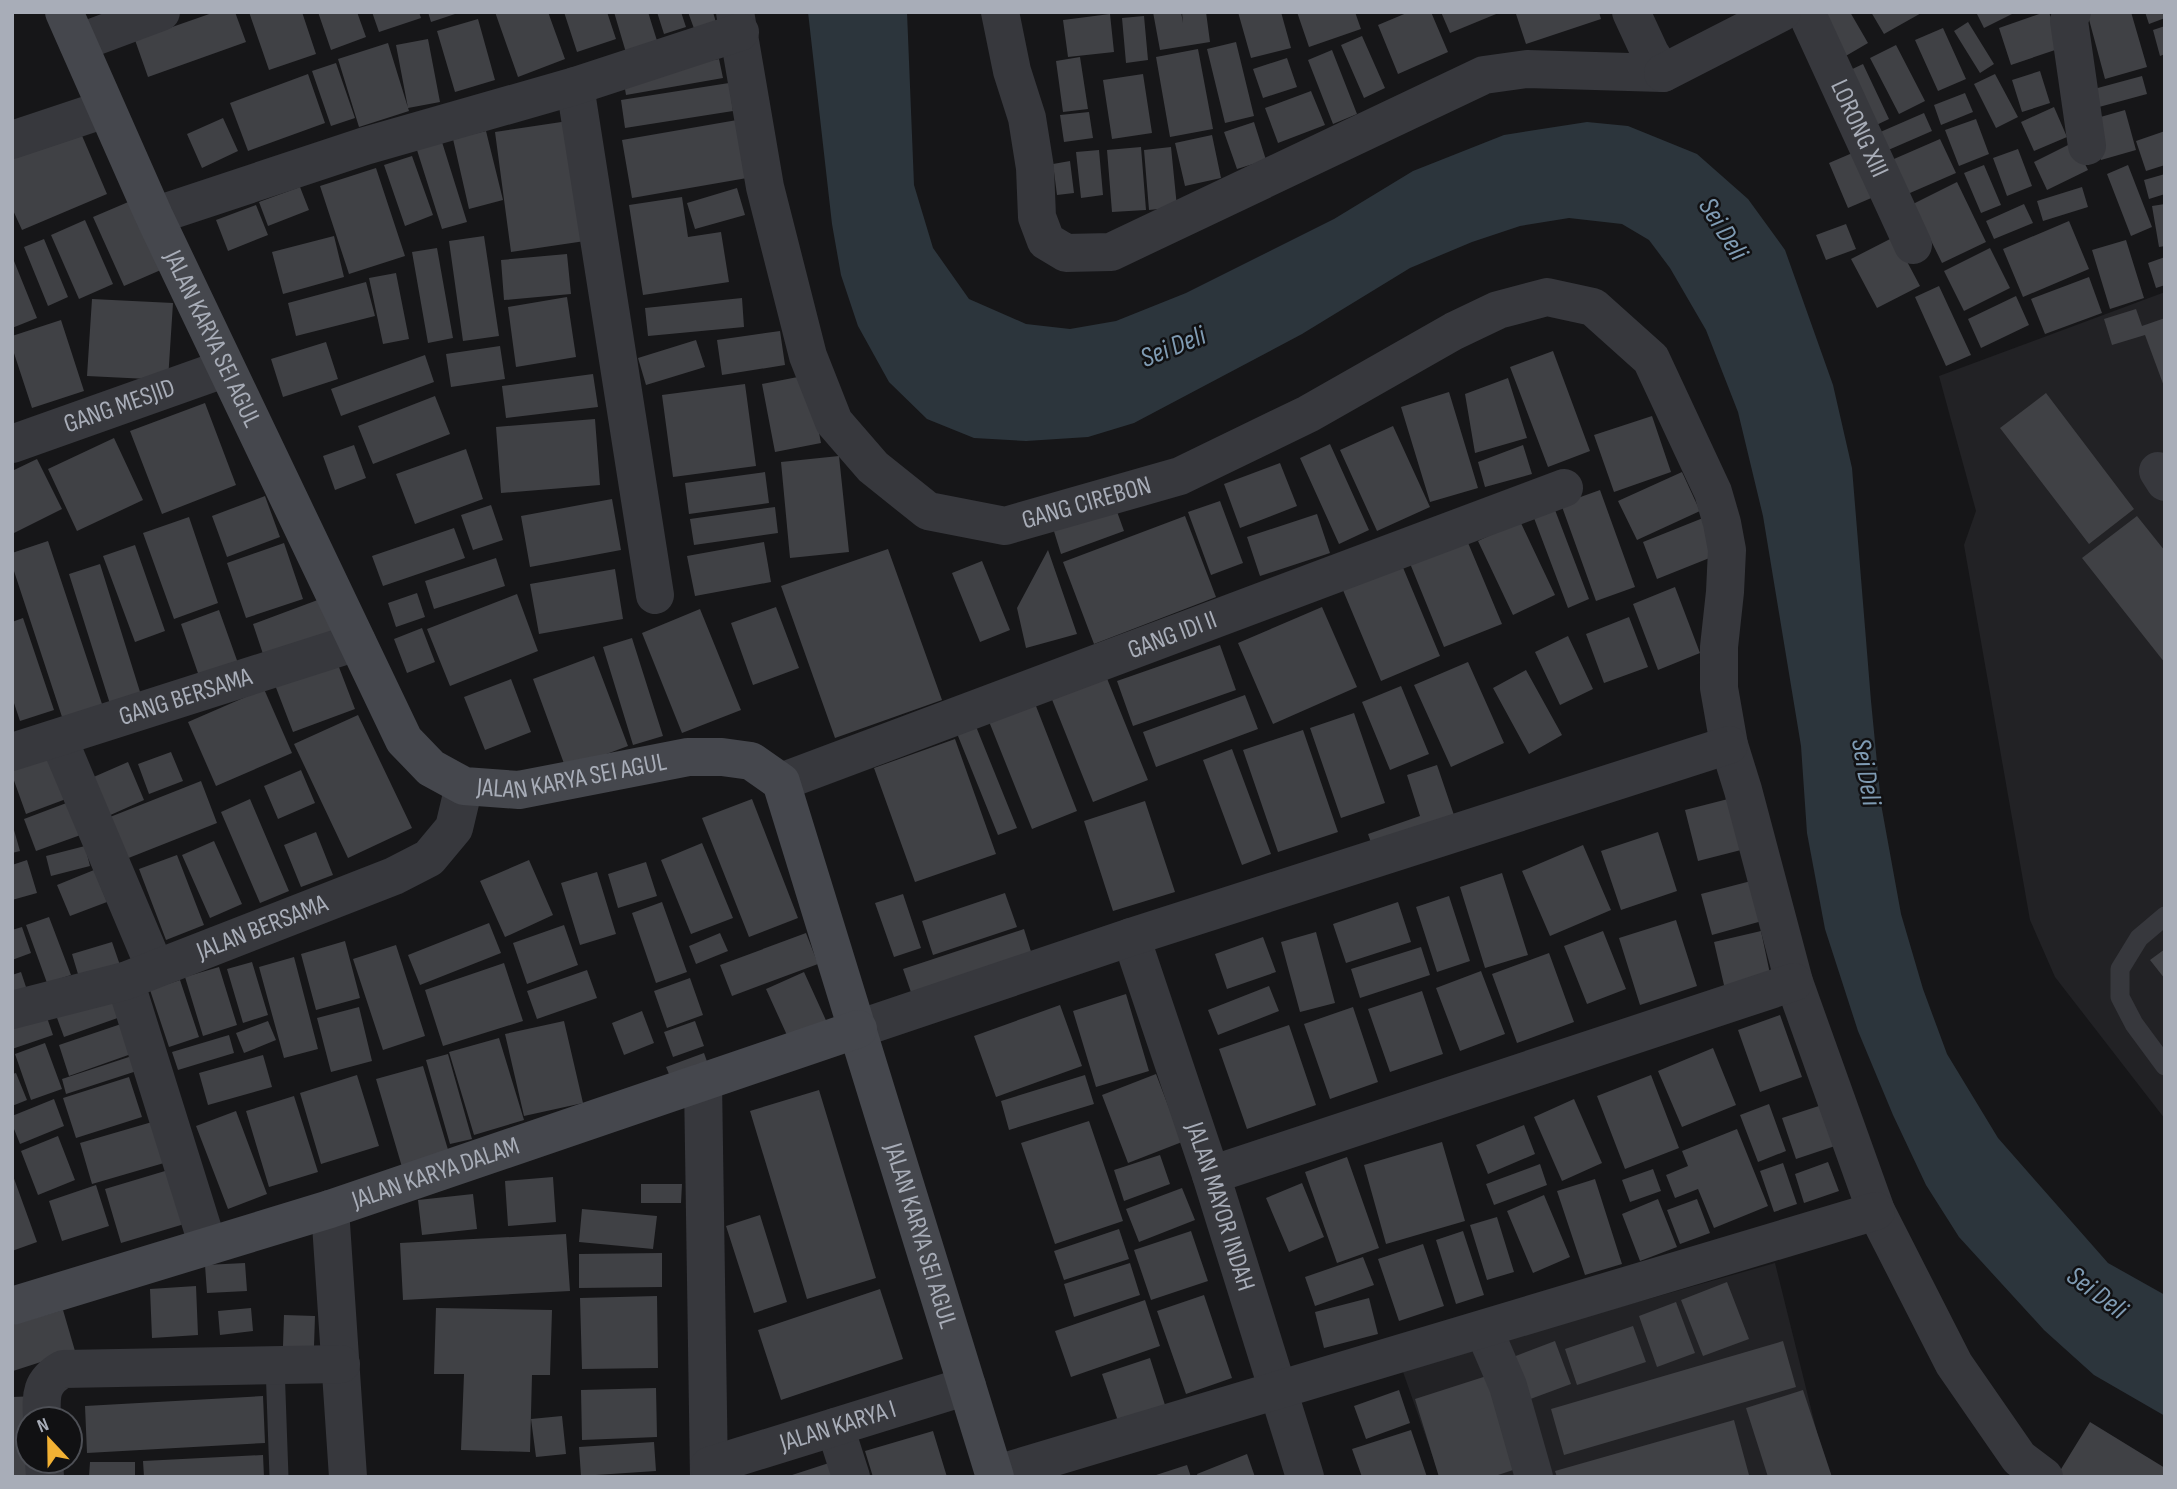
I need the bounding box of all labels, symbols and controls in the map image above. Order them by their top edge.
street label: LORONG XIII [1824,75,1895,182]
water label: Sei Deli [1691,192,1755,267]
street label: JALAN KARYA SEI AGUL [157,244,268,433]
water label: Sei Deli [1136,319,1211,375]
street label: GANG MESJID [60,372,179,440]
street label: GANG CIREBON [1018,470,1155,536]
street label: GANG IDI II [1124,604,1221,666]
street label: GANG BERSAMA [115,661,257,732]
water label: Sei Deli [1844,736,1888,809]
street label: JALAN KARYA SEI AGUL [475,746,670,806]
street label: JALAN BERSAMA [191,888,333,967]
street label: JALAN MAYOR INDAH [1179,1117,1262,1295]
street label: JALAN KARYA DALAM [347,1130,523,1216]
street label: JALAN KARYA SEI AGUL [877,1138,964,1333]
water label: Sei Deli [2060,1260,2135,1327]
street label: JALAN KARYA I [775,1393,900,1459]
north arrow [14,1405,84,1475]
text: N [34,1413,52,1438]

